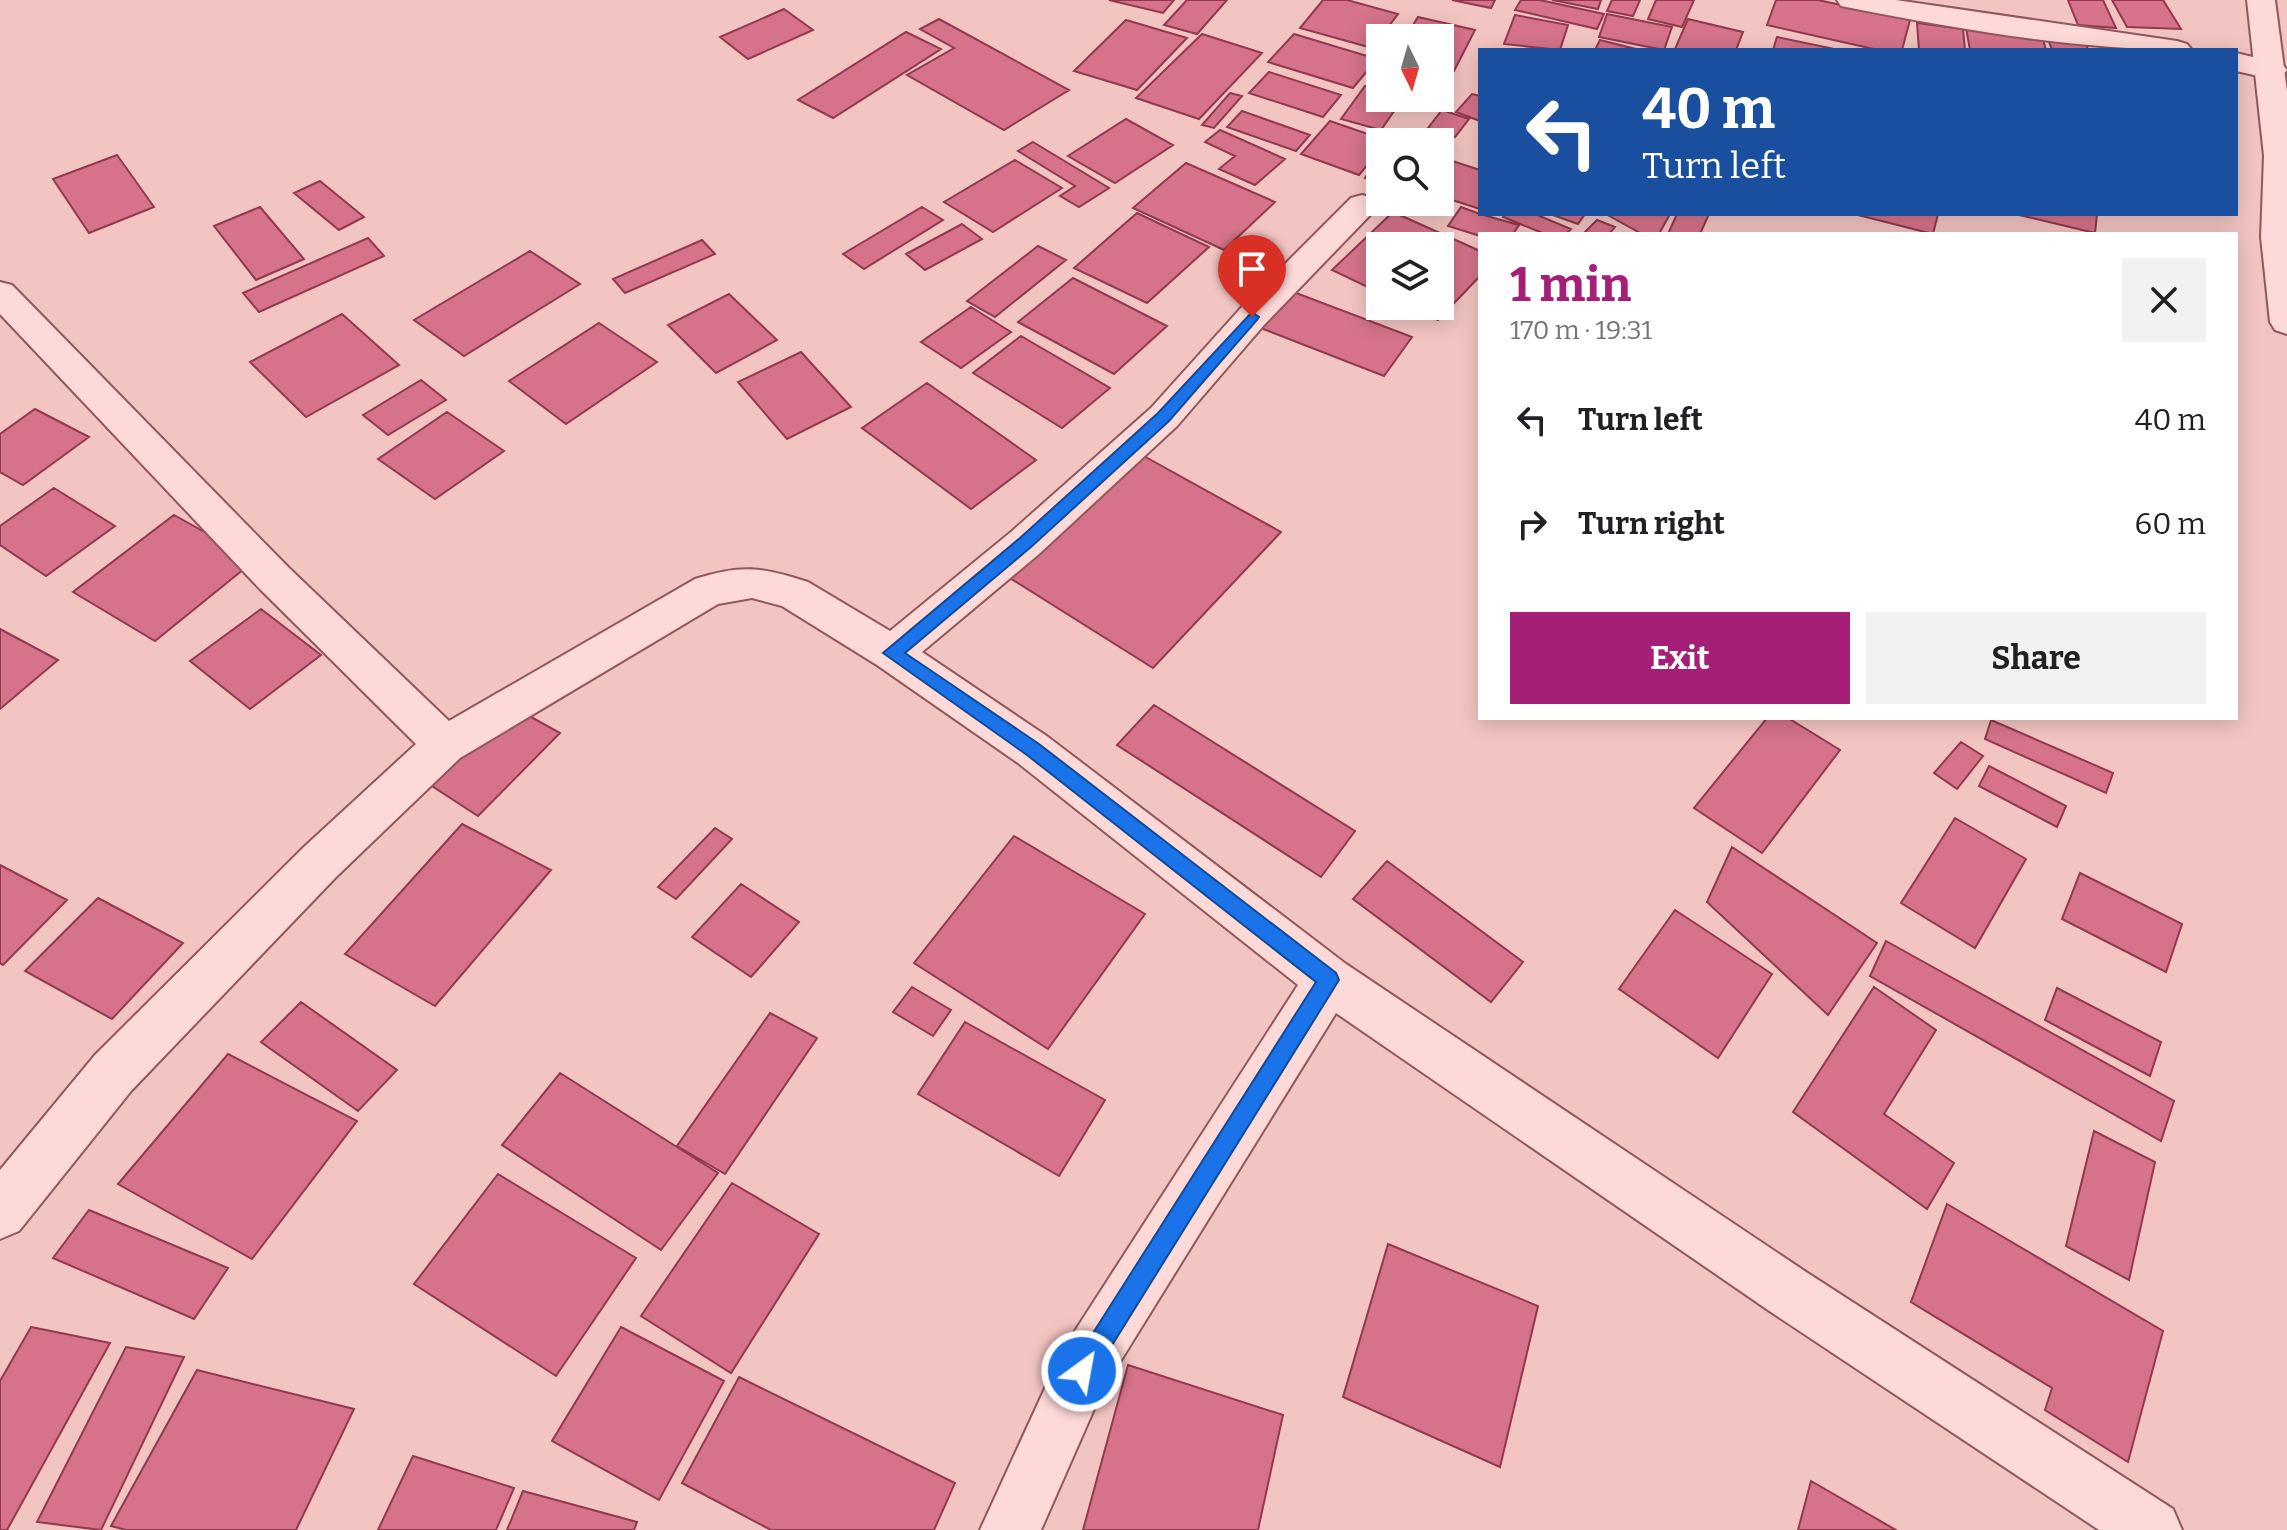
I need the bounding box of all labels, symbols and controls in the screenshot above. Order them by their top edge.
north arrow [1366,24,1454,112]
map controls [1366,24,1454,320]
text: 40 m [1642,76,1775,143]
icon: left [1510,80,1614,184]
button: search [1366,128,1454,216]
text: Turn left [1642,144,1786,188]
button: layers [1366,232,1454,320]
pin [1218,235,1286,317]
icon: arrive [1230,247,1274,291]
text: 1 min [1510,256,1631,314]
button: close [2122,258,2206,342]
text: 170 m · 19:31 [1510,315,1652,346]
icon: left [1510,398,1554,442]
text: Turn left [1578,402,1703,438]
text: 40 m [2135,402,2206,438]
icon: right [1510,502,1554,546]
text: Turn right [1578,506,1725,542]
text: 60 m [2135,506,2206,542]
button: Exit [1510,612,1850,704]
button: Share [1866,612,2206,704]
position arrow [1040,1329,1124,1413]

